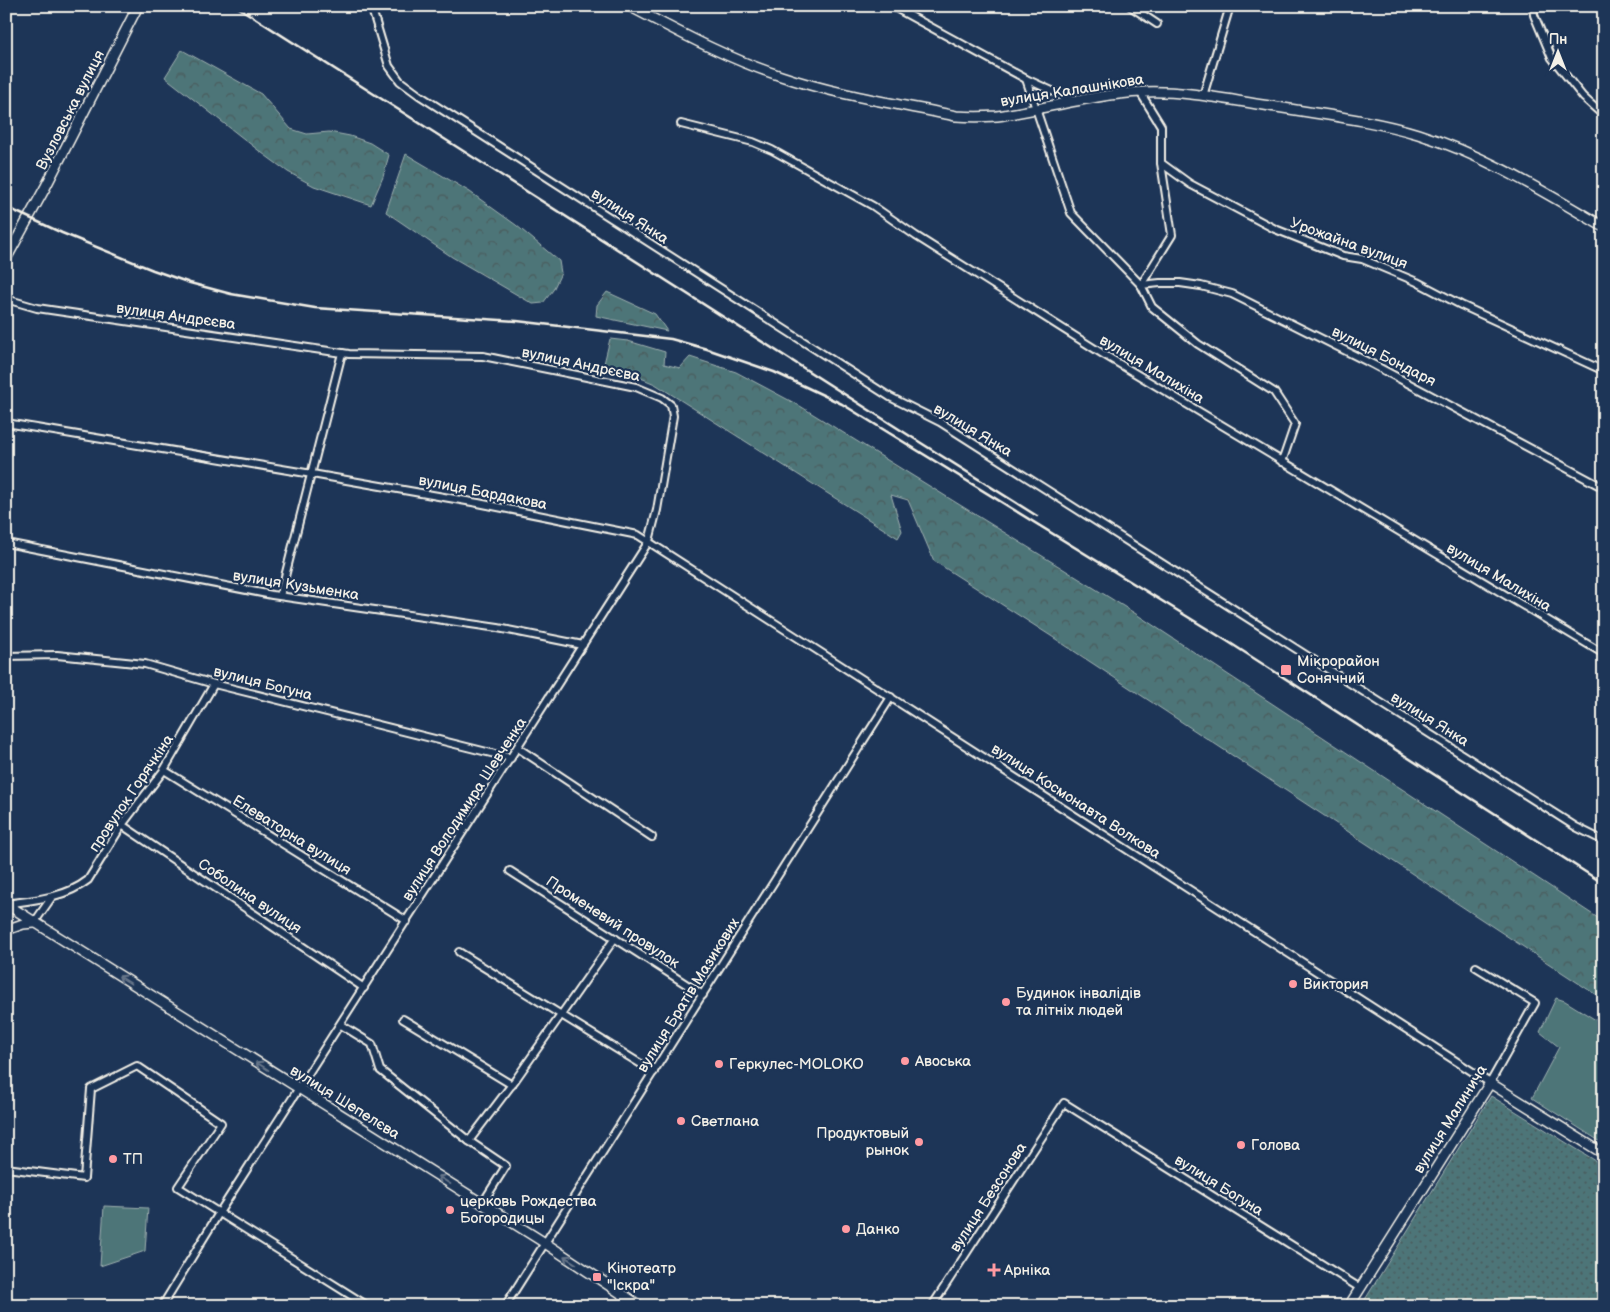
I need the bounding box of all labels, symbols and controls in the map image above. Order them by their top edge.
north arrow [1532,28,1582,78]
text: Пн [1549,31,1567,48]
street label: Вузловська вулиця [32,47,109,173]
street label: вулиця Калашнікова [999,70,1145,111]
street label: вулиця Янка [587,184,672,249]
street label: Урожайна вулиця [1287,213,1410,274]
street label: вулиця Андрєєва [115,299,237,334]
street label: вулиця Бондаря [1329,322,1439,391]
street label: вулиця Малихіна [1096,331,1208,408]
street label: вулиця Андрєєва [520,343,642,386]
street label: вулиця Янка [930,400,1016,461]
street label: вулиця Бардакова [417,471,549,514]
street label: вулиця Малихіна [1443,539,1555,616]
street label: вулиця Кузьменка [232,566,360,605]
place label: Мікрорайон Сонячний [1297,652,1380,688]
street label: вулиця Богуна [211,662,314,705]
marker: Мікрорайон Сонячний [1279,663,1293,677]
street label: вулиця Янка [1387,688,1472,751]
street label: вулиця Володимира Шевченка [398,714,531,905]
street label: провулок Горячкіна [85,731,178,856]
street label: вулиця Космонавта Волкова [987,739,1164,863]
street label: Елеваторна вулиця [229,791,355,880]
street label: Соболина вулиця [194,855,305,938]
street label: Променевий провулок [542,872,683,973]
street label: вулиця Братів Мазикових [633,914,744,1076]
one-way arrow [118,974,132,984]
place label: Виктория [1303,975,1369,994]
marker: Виктория [1287,978,1299,990]
place label: Будинок інвалідів та літніх людей [1016,984,1141,1020]
marker: Будинок інвалідів та літніх людей [1000,996,1012,1008]
place label: Авоська [914,1052,971,1071]
place label: Геркулес-MOLOKO [729,1055,864,1074]
marker: Авоська [899,1055,911,1067]
marker: Геркулес-MOLOKO [713,1058,725,1070]
one-way arrow [255,1061,269,1072]
street label: вулиця Шепелєва [286,1061,403,1144]
street label: вулиця Малинича [1409,1061,1492,1177]
place label: Светлана [691,1112,759,1131]
marker: Светлана [675,1115,687,1127]
place label: Продуктовый рынок [816,1124,909,1160]
marker: Продуктовый рынок [913,1136,925,1148]
place label: Голова [1251,1136,1300,1155]
street label: вулиця Безсонова [946,1139,1031,1256]
marker: Голова [1235,1139,1247,1151]
place label: ТП [123,1150,143,1169]
street label: вулиця Богуна [1171,1151,1267,1220]
marker: ТП [107,1153,119,1165]
one-way arrow [438,1175,452,1185]
place label: церковь Рождества Богородицы [460,1192,597,1228]
marker: церковь Рождества Богородицы [444,1204,456,1216]
place label: Данко [856,1220,900,1239]
marker: Данко [840,1223,852,1235]
one-way arrow [564,1255,578,1265]
place label: Кінотеатр "Іскра" [607,1259,677,1295]
place label: Арніка [1003,1261,1050,1280]
marker: Арніка [988,1264,1000,1276]
marker: Кінотеатр "Іскра" [591,1271,603,1283]

